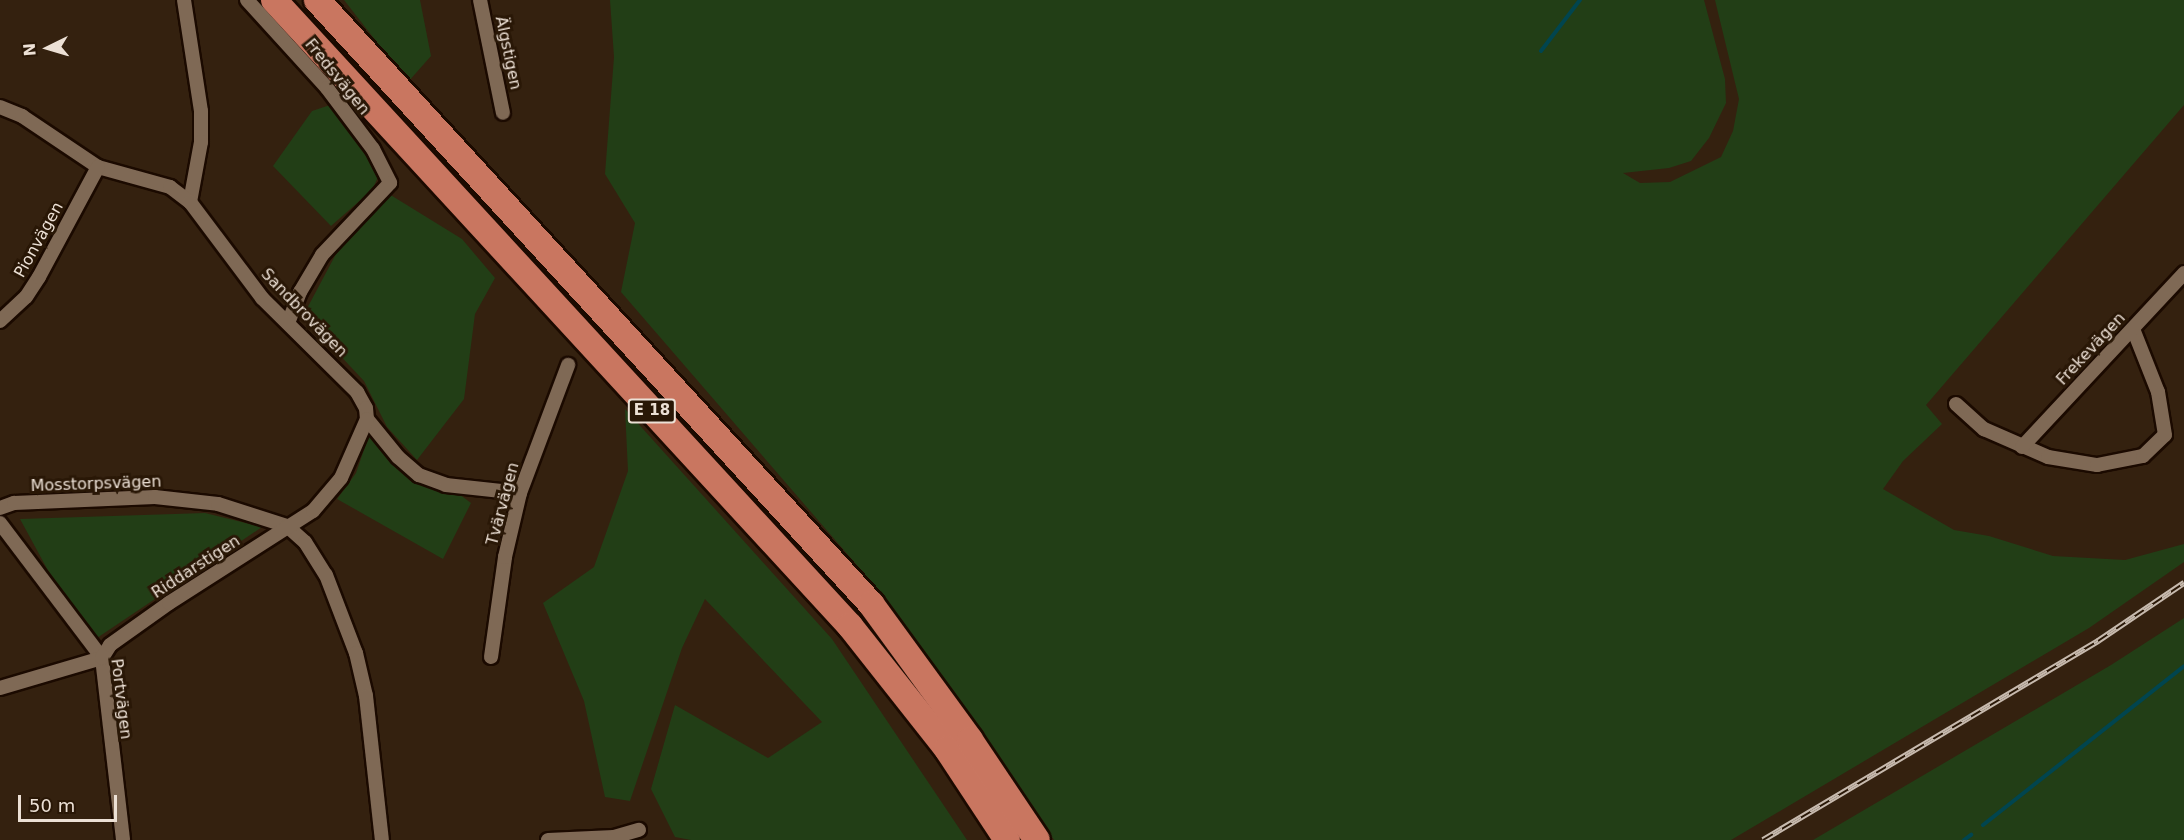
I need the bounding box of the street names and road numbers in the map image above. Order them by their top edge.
street label: Älgstigen [491,14,525,92]
street label: Fredsvägen [301,35,373,119]
street label: Pionvägen [10,199,68,281]
street label: Sandbrovägen [257,265,351,361]
street label: Frekevägen [2053,309,2129,389]
road number: E 18 [626,399,678,423]
street label: Tvärvägen [483,460,523,548]
street label: Mosstorpsvägen [30,472,162,496]
street label: Riddarstigen [148,531,244,603]
street label: Portvägen [107,658,135,740]

